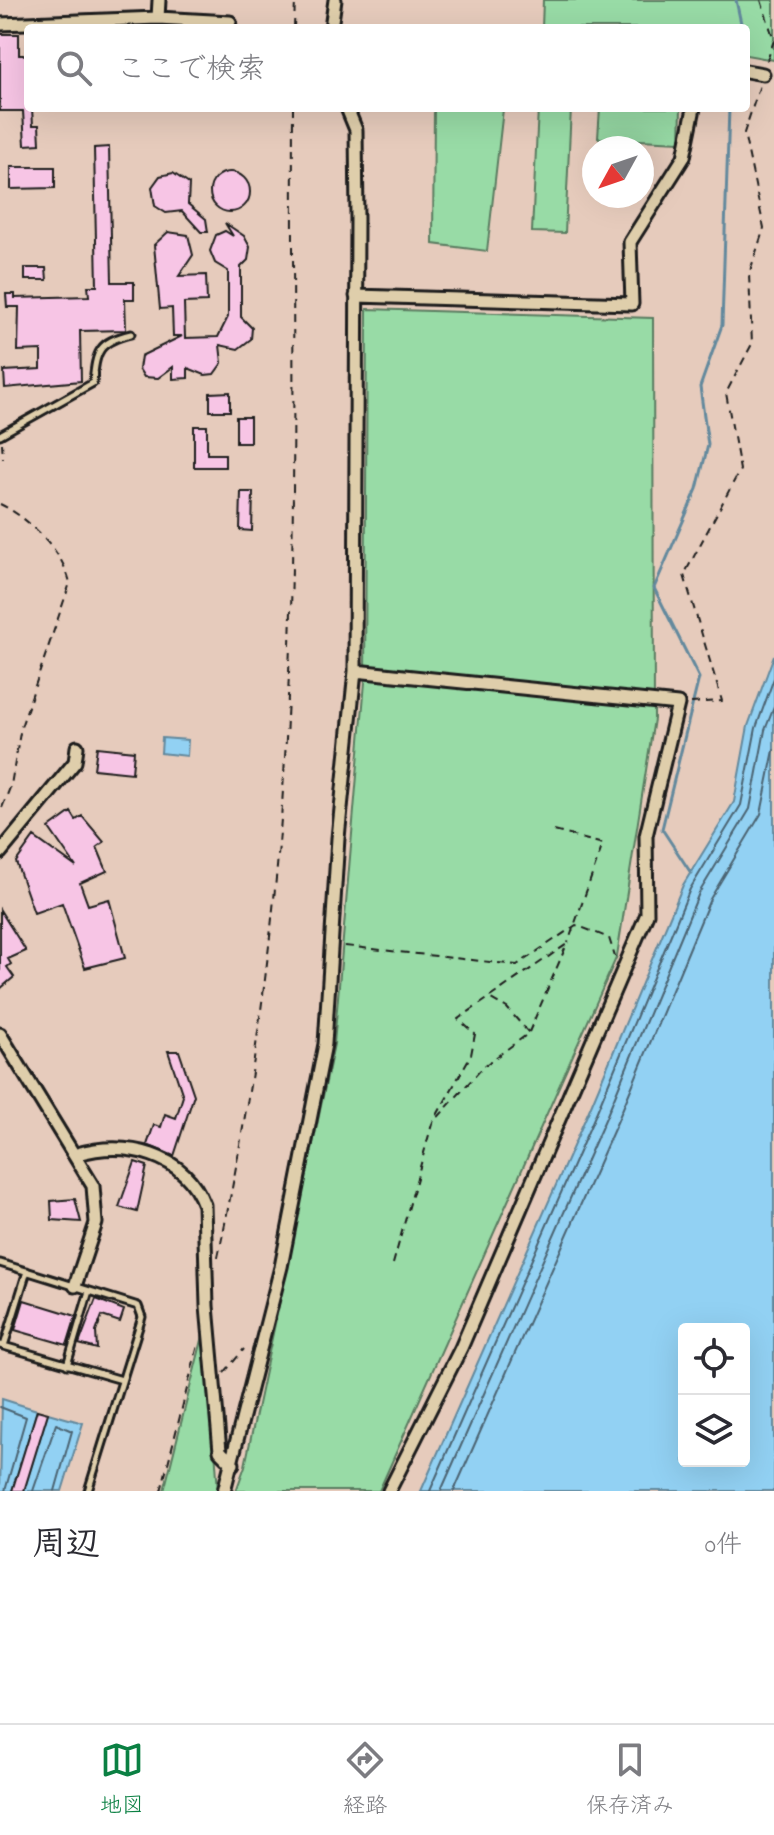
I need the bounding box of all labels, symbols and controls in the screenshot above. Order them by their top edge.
search box [24,24,750,112]
icon: search [52,46,96,90]
text: ここで検索 [116,49,266,93]
north arrow [582,136,654,208]
map controls [678,1323,750,1467]
button: locate [678,1323,750,1395]
button: layers [678,1395,750,1467]
text: 周辺 [32,1521,100,1571]
text: 0件 [705,1527,742,1565]
tab: 地図 [100,1738,144,1823]
tab: 経路 [343,1738,387,1823]
tab: 保存済み [586,1738,674,1823]

